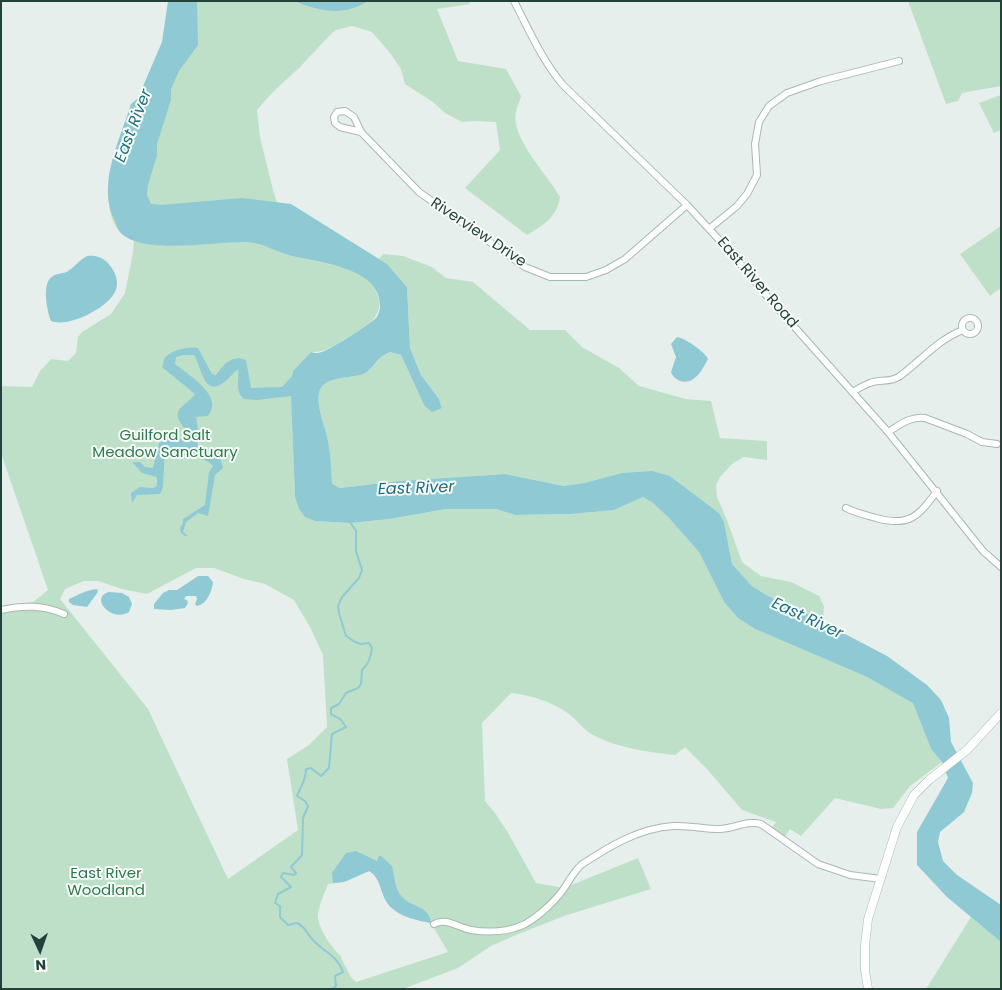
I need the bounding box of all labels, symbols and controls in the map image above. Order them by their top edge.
water label: East River [111,87,157,165]
street label: Riverview Drive [427,194,529,272]
street label: East River Road [713,234,801,332]
park label: Guilford Salt Meadow Sanctuary [92,427,238,462]
water label: East River [377,478,455,500]
water label: East River [768,594,846,644]
park label: East River Woodland [67,865,145,900]
north arrow [15,925,65,975]
text: N [35,955,47,975]

